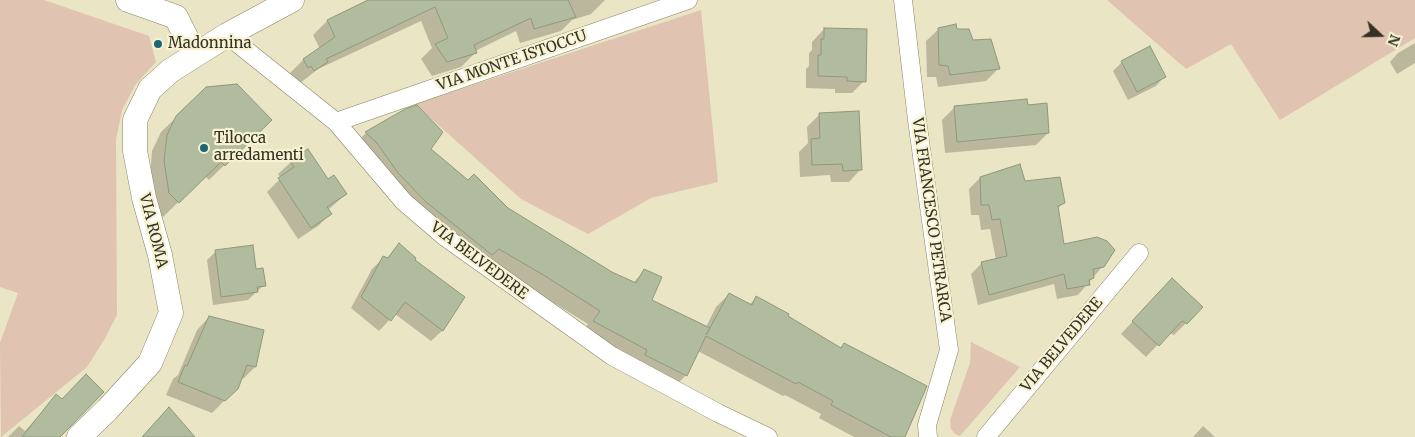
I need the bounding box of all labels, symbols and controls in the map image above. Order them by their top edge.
north arrow [1355,10,1405,60]
street label: VIA MONTE ISTOCCU [435,27,589,95]
text: N [1384,32,1404,49]
place label: Madonnina [168,35,252,53]
marker: Madonnina [152,38,164,50]
street label: VIA FRANCESCO PETRARCA [908,117,954,323]
place label: Tilocca arredamenti [214,130,304,165]
marker: Tilocca arredamenti [198,142,210,154]
street label: VIA ROMA [135,192,171,270]
street label: VIA BELVEDERE [427,218,531,304]
street label: VIA BELVEDERE [1017,294,1107,396]

